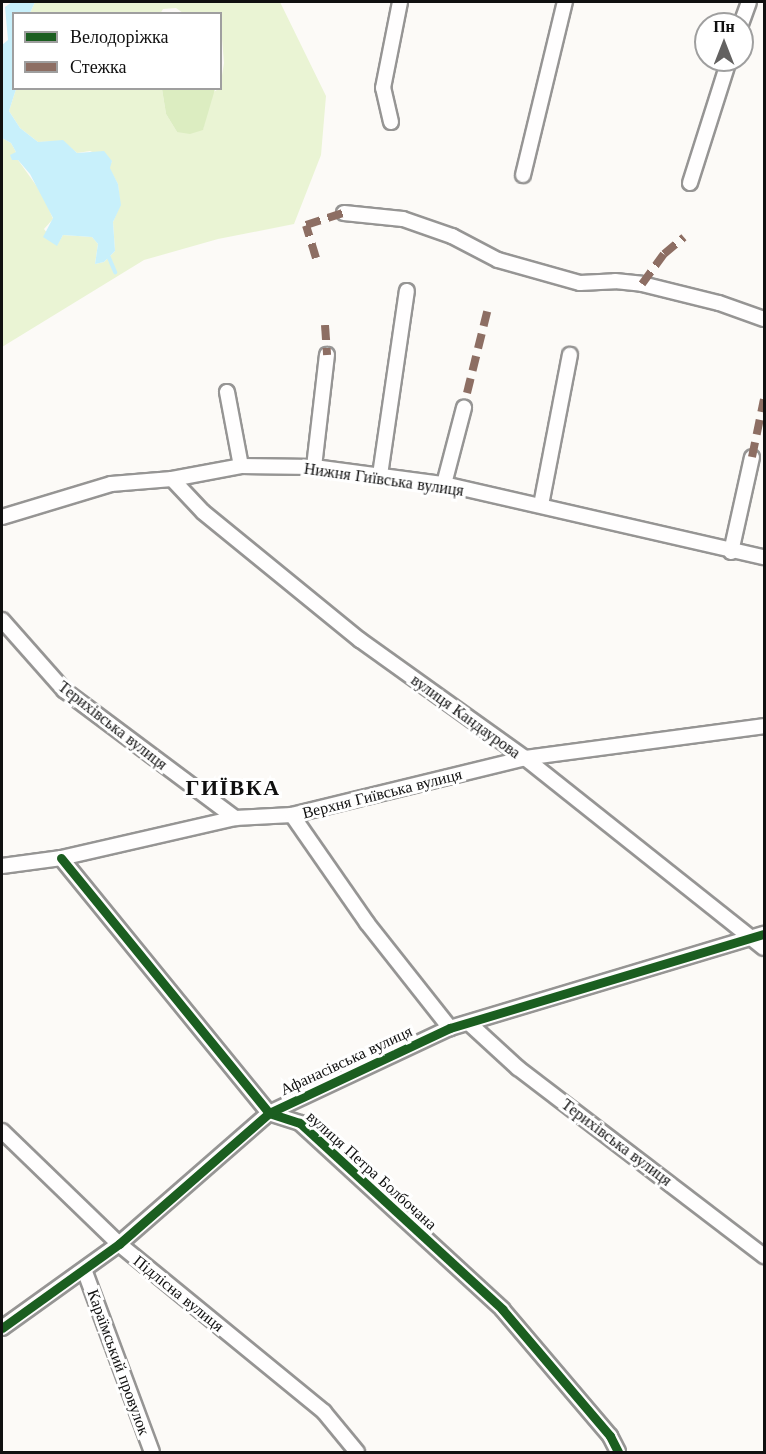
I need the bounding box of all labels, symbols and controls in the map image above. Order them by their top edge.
legend [12,12,222,90]
north arrow [694,12,754,72]
text: Пн [713,16,735,36]
text: Велодоріжка [70,26,169,48]
text: Стежка [70,56,127,78]
street label: Нижня Гиївська вулиця [303,458,465,500]
street label: вулиця Кандаурова [408,670,524,762]
street label: Терихівська вулиця [55,676,171,774]
street label: Верхня Гиївська вулиця [300,764,464,822]
district label: ГИЇВКА [185,775,281,801]
street label: Афанасівська вулиця [277,1021,415,1099]
street label: Терихівська вулиця [558,1094,676,1190]
street label: вулиця Петра Болбочана [303,1107,441,1233]
street label: Підлісна вулиця [130,1251,228,1335]
street label: Караїмський провулок [84,1286,154,1438]

